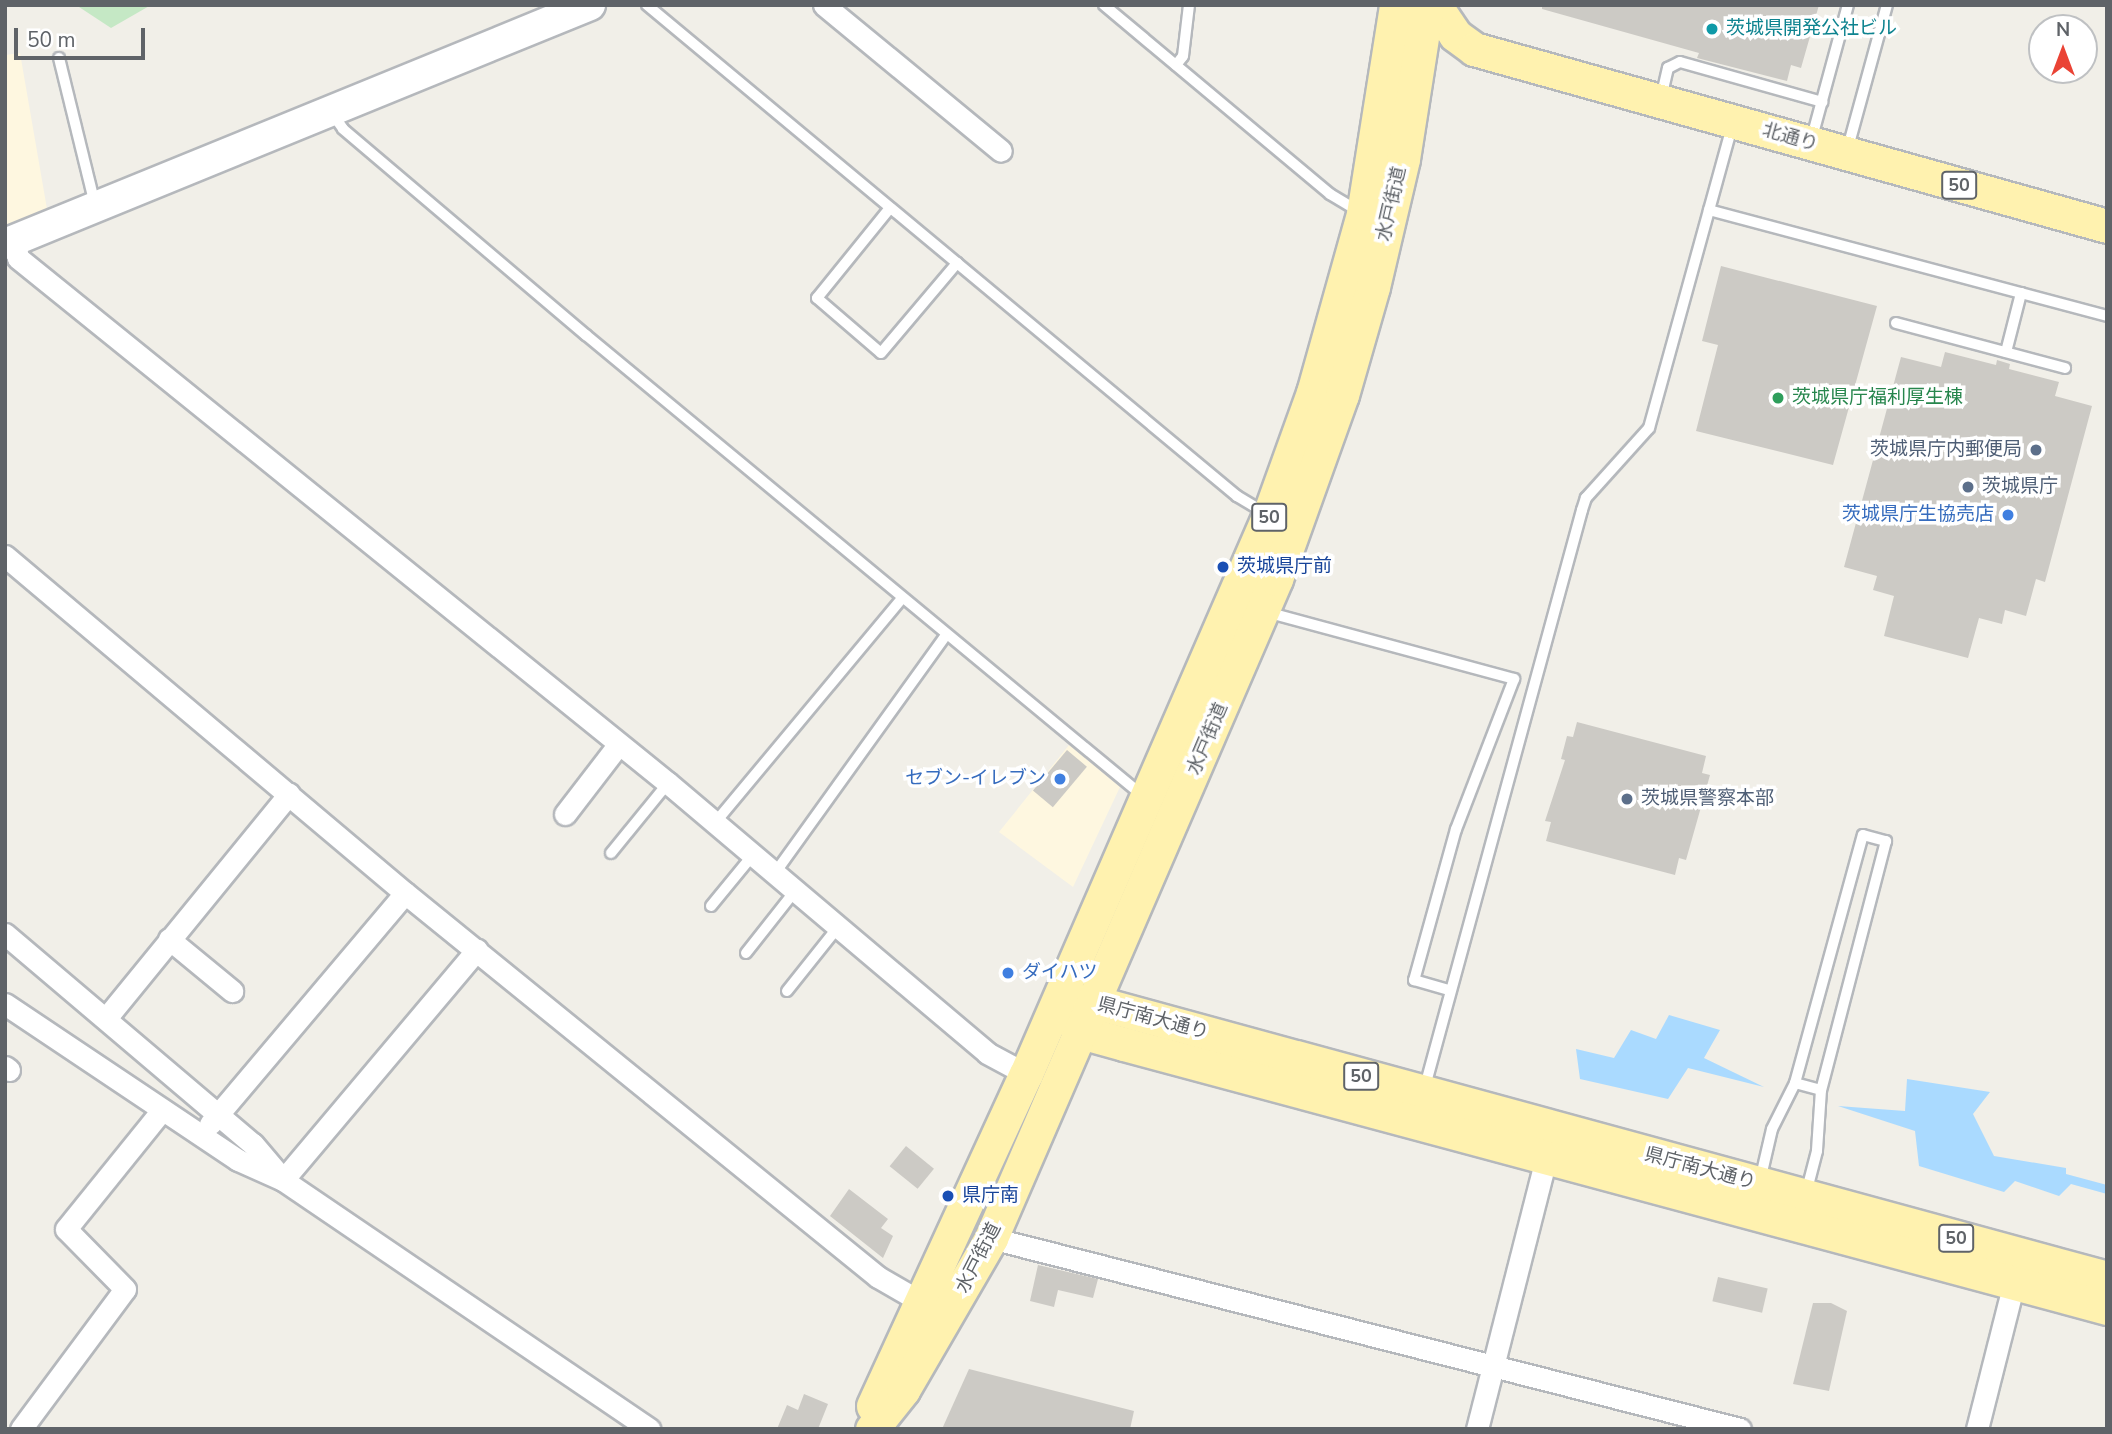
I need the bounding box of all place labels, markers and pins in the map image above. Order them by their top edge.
place label: 茨城県開発公社ビル [1726,18,1897,40]
marker: 茨城県開発公社ビル [1704,21,1720,37]
place label: 茨城県庁福利厚生棟 [1792,387,1963,409]
marker: 茨城県庁福利厚生棟 [1770,390,1786,406]
place label: 茨城県庁内郵便局 [1870,439,2022,461]
marker: 茨城県庁内郵便局 [2028,442,2044,458]
place label: 茨城県庁 [1982,476,2058,498]
marker: 茨城県庁 [1960,479,1976,495]
place label: 茨城県庁生協売店 [1842,504,1994,526]
marker: 茨城県庁生協売店 [2000,507,2016,523]
place label: 茨城県庁前 [1237,556,1332,578]
marker: 茨城県庁前 [1215,559,1231,575]
place label: セブン-イレブン [905,768,1046,790]
marker: セブン-イレブン [1052,771,1068,787]
place label: 茨城県警察本部 [1641,788,1774,810]
marker: 茨城県警察本部 [1619,791,1635,807]
place label: ダイハツ [1022,962,1098,984]
marker: ダイハツ [1000,965,1016,981]
place label: 県庁南 [962,1185,1019,1207]
marker: 県庁南 [940,1188,956,1204]

